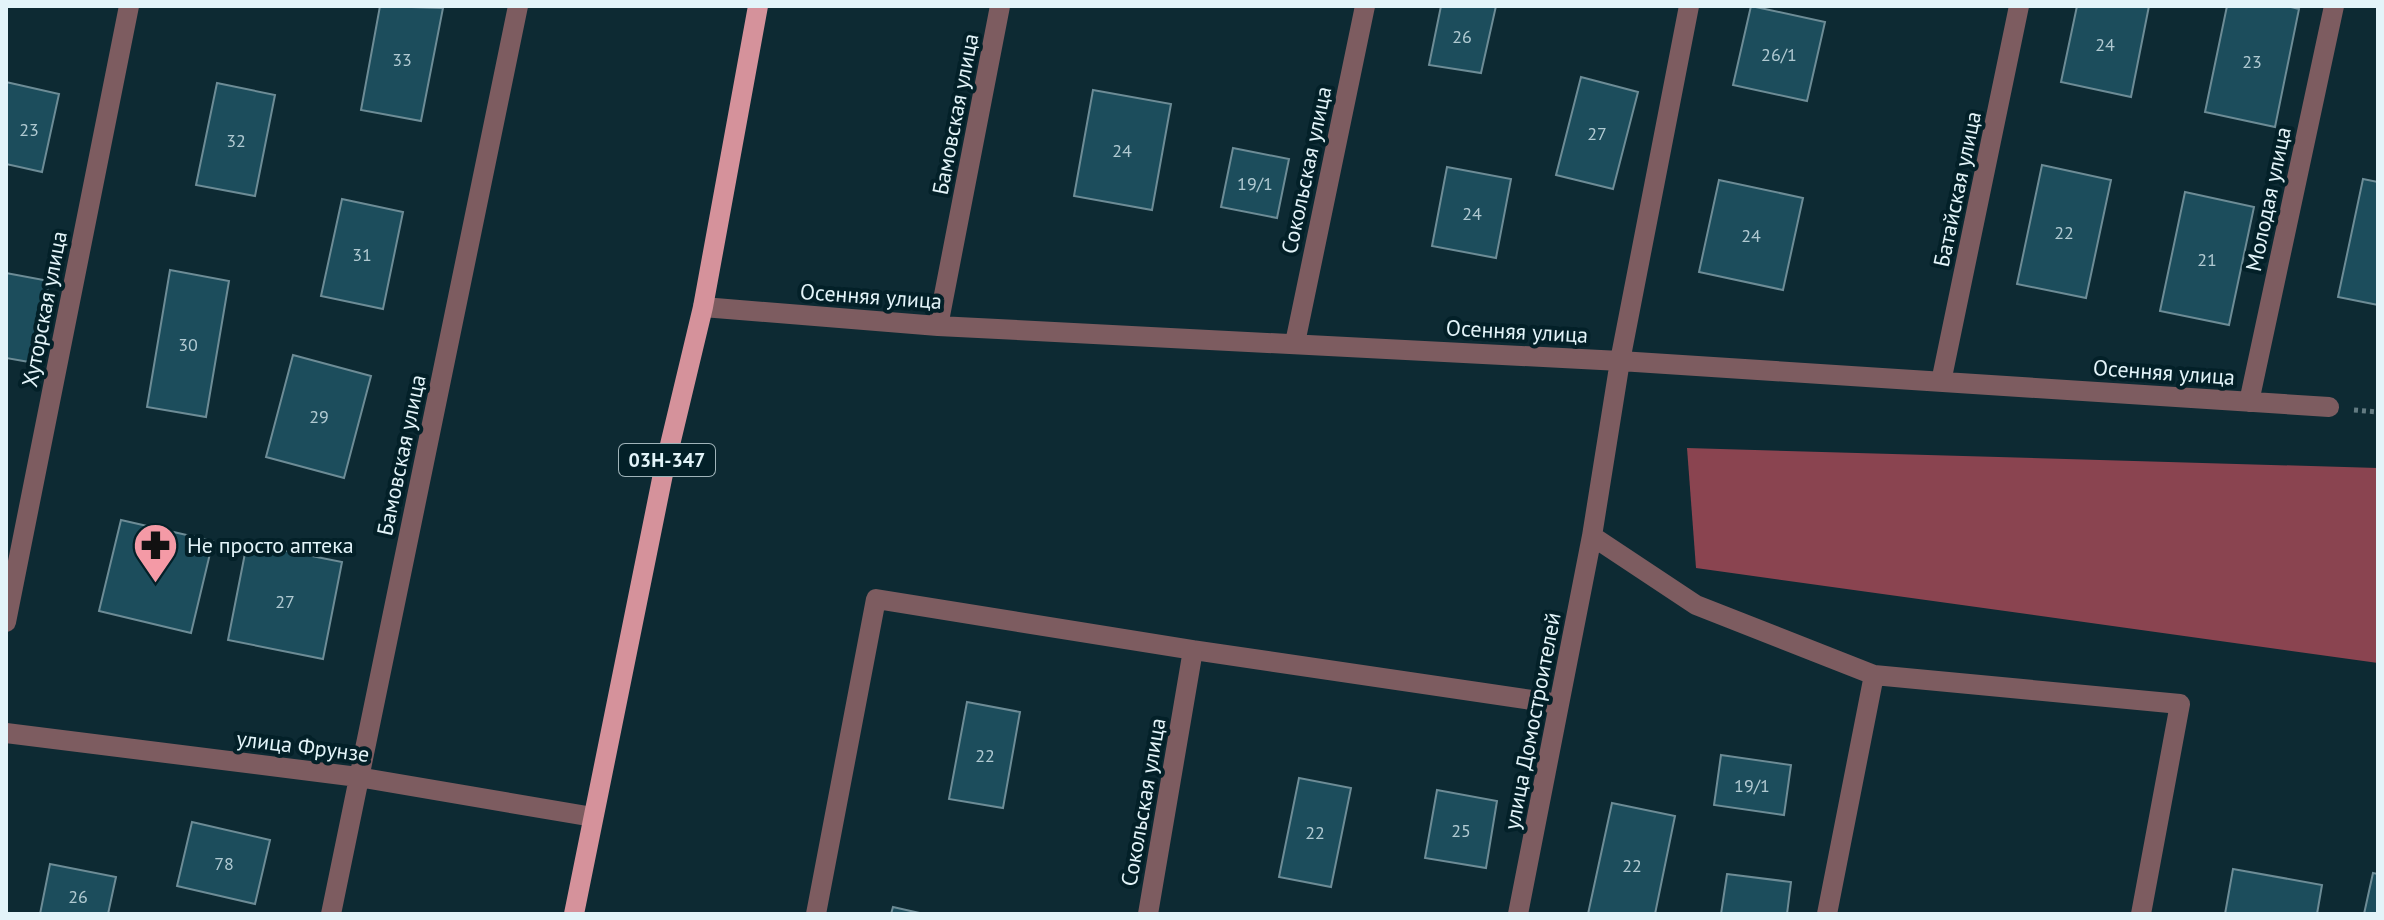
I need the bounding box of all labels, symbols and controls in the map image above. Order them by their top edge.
house number: 26 [1452,25,1472,48]
street label: Бамовская улица [926,31,984,197]
house number: 24 [2095,33,2115,56]
house number: 26/1 [1761,43,1797,66]
house number: 33 [392,48,412,71]
house number: 23 [2242,50,2262,73]
street label: Сокольская улица [1275,84,1337,256]
street label: Батайская улица [1927,109,1987,269]
house number: 23 [19,118,39,141]
house number: 27 [1587,122,1607,145]
street label: Молодая улица [2239,124,2297,274]
house number: 32 [226,129,246,152]
house number: 24 [1112,139,1132,162]
house number: 19/1 [1237,172,1273,195]
house number: 24 [1462,202,1482,225]
house number: 22 [2054,221,2074,244]
house number: 24 [1741,224,1761,247]
street label: Хуторская улица [15,229,73,389]
house number: 31 [352,243,372,266]
house number: 21 [2197,248,2217,271]
street label: Осенняя улица [799,277,943,315]
street label: Осенняя улица [1445,313,1589,349]
house number: 30 [178,333,198,356]
street label: Осенняя улица [2092,353,2236,391]
street label: Бамовская улица [370,372,432,538]
house number: 29 [309,405,329,428]
road number: 03Н-347 [619,444,715,476]
pharmacy icon: Не просто аптека [132,521,180,584]
place label: Не просто аптека [187,531,354,559]
house number: 27 [275,590,295,613]
street label: улица Домостроителей [1497,610,1567,832]
street label: Сокольская улица [1114,716,1172,888]
street label: улица Фрунзе [235,724,371,768]
house number: 22 [975,744,995,767]
house number: 19/1 [1734,774,1770,797]
house number: 25 [1451,819,1471,842]
house number: 22 [1305,821,1325,844]
house number: 78 [214,852,234,875]
house number: 22 [1622,854,1642,877]
house number: 26 [68,885,88,908]

